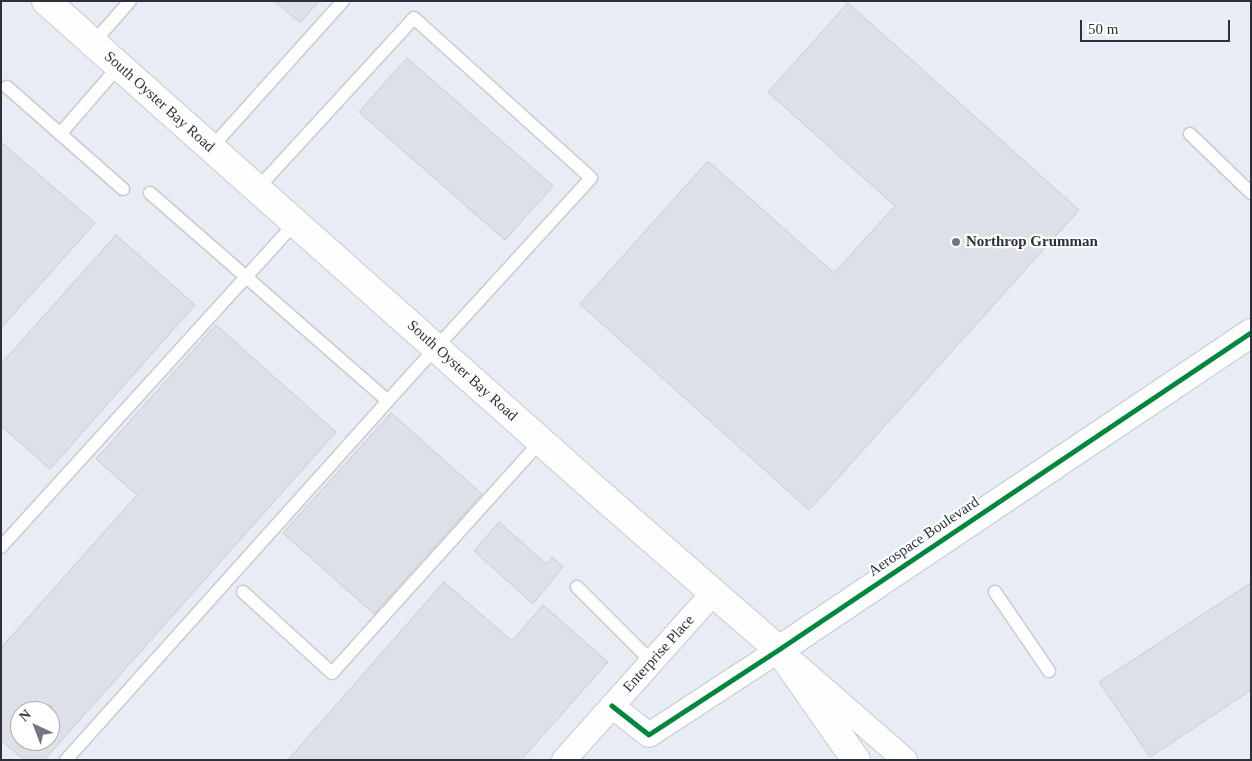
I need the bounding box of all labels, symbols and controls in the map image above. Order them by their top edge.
scale bar [1082,10,1232,42]
text: 50 m [1088,21,1118,37]
street label: South Oyster Bay Road [100,48,218,156]
place label: Northrop Grumman [966,233,1098,251]
marker: Northrop Grumman [950,236,962,248]
street label: South Oyster Bay Road [403,317,521,425]
street label: Aerospace Boulevard [865,493,983,581]
street label: Enterprise Place [620,612,698,696]
north arrow [10,701,60,751]
text: N [16,706,34,724]

